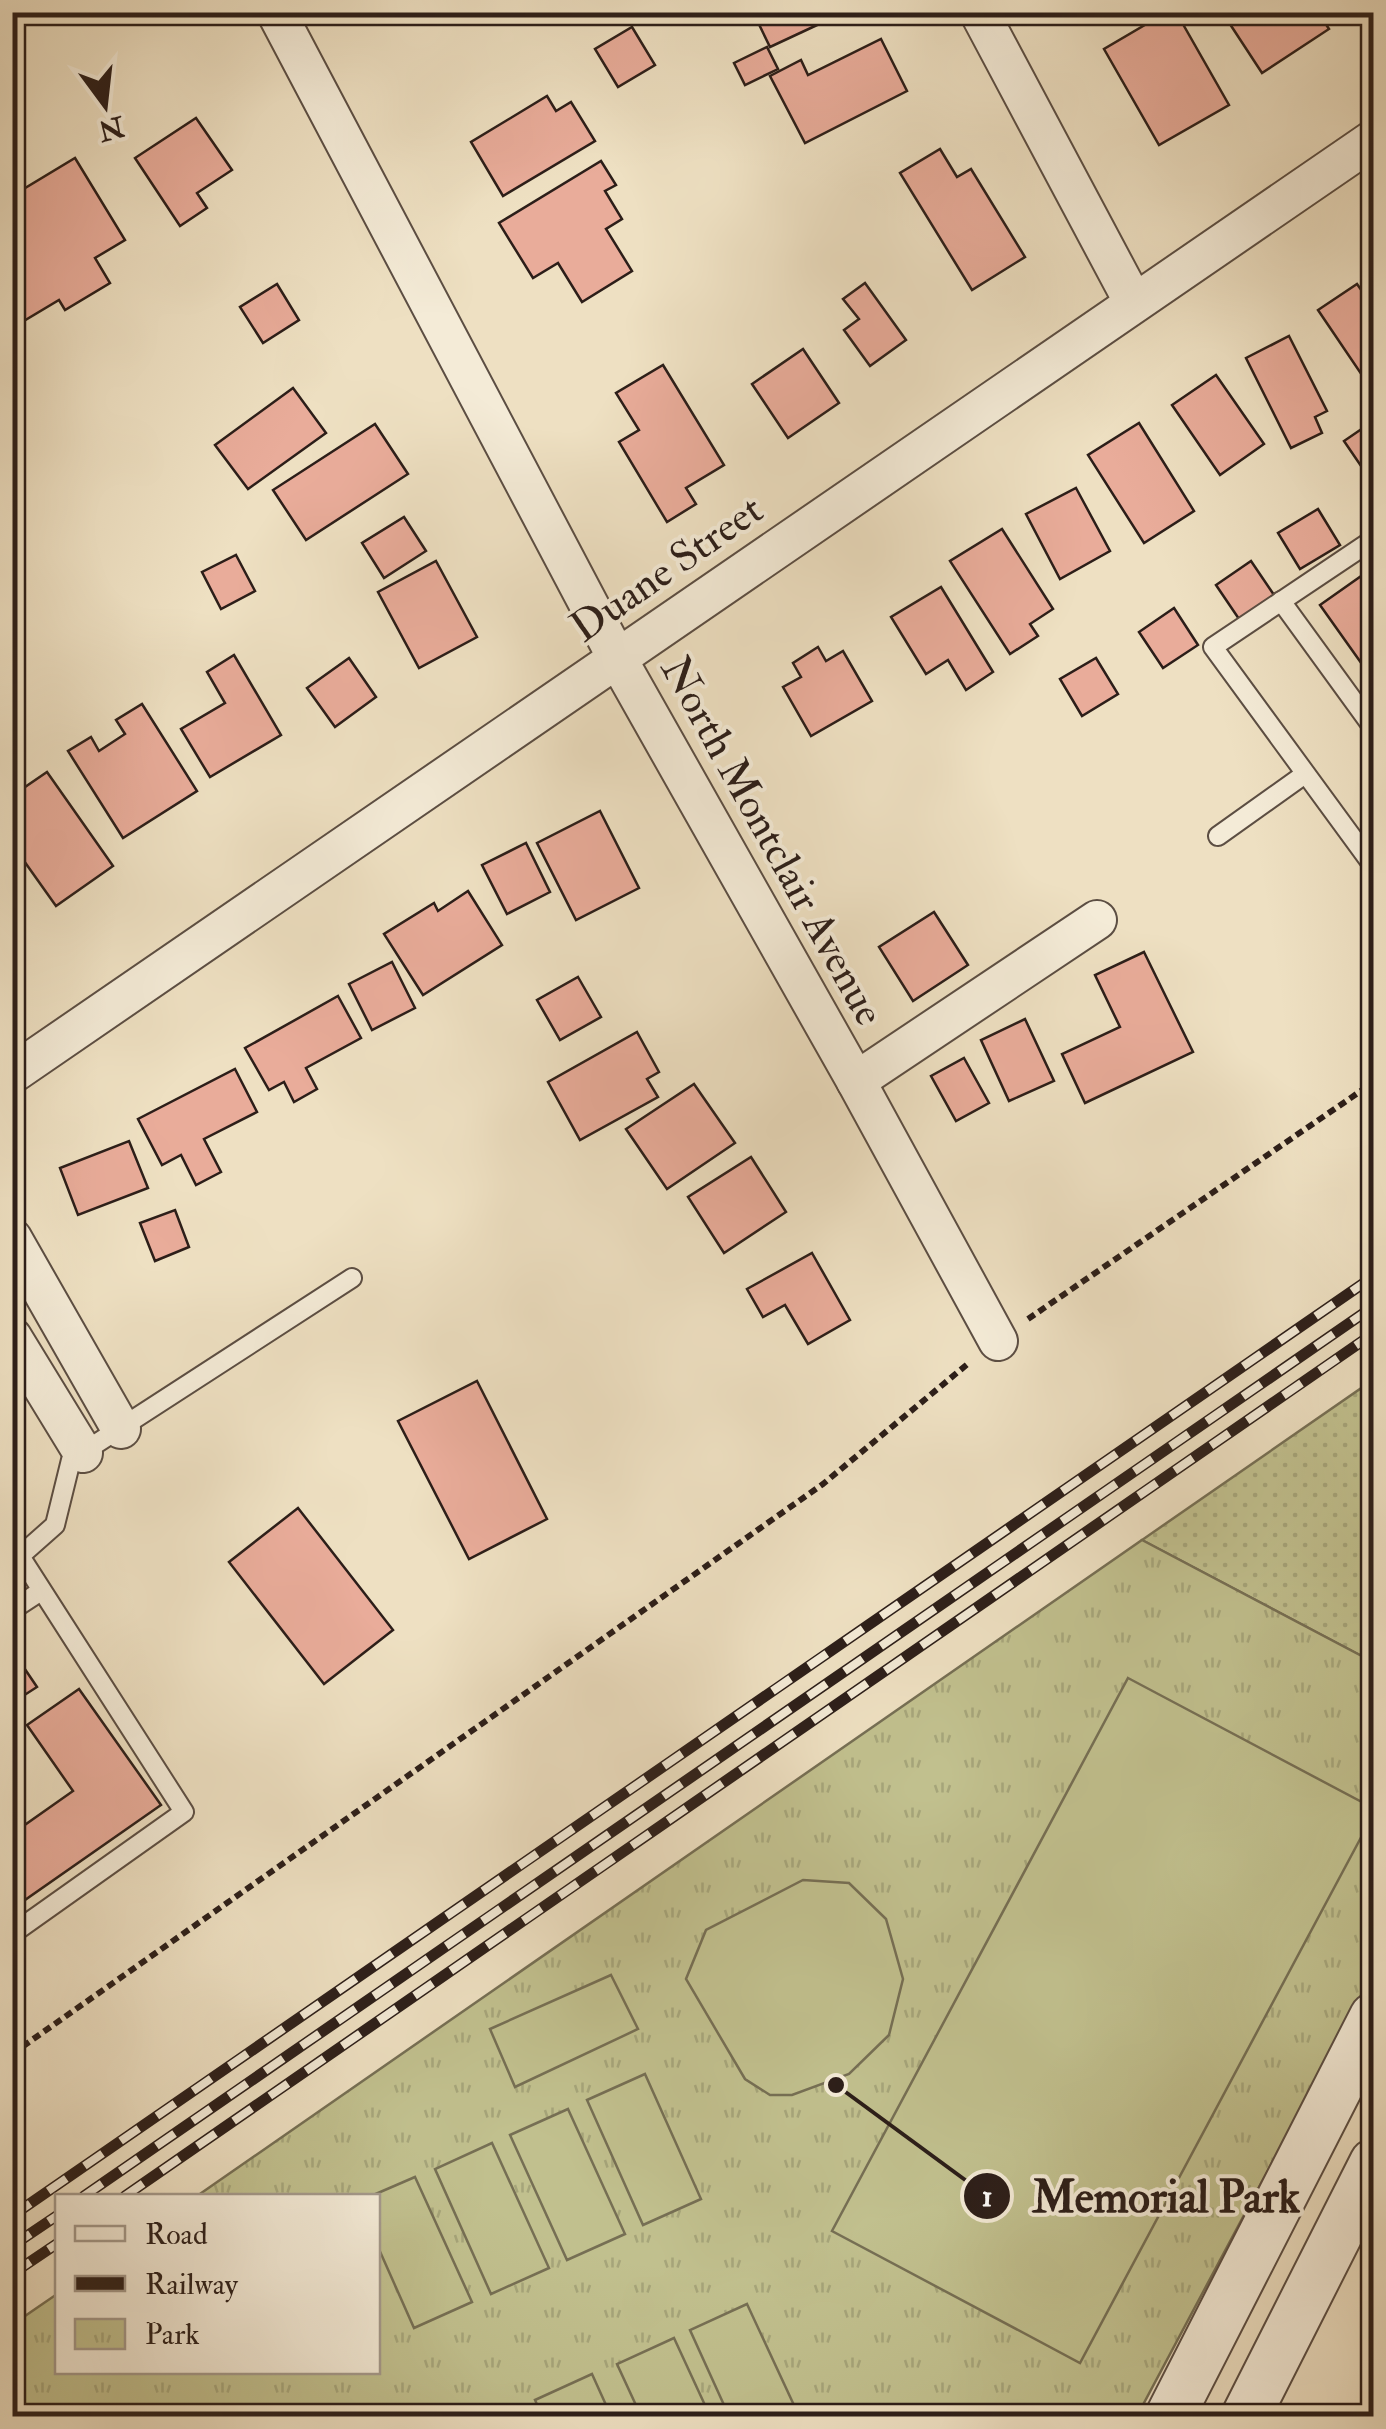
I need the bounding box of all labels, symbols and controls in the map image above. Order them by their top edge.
north arrow [55,55,155,155]
text: N [94,107,129,148]
street label: Duane Street [561,484,773,654]
street label: North Montclair Avenue [649,647,895,1035]
callout: Memorial Park [962,2158,1321,2233]
text: Memorial Park [1031,2170,1301,2226]
text: 1 [982,2178,992,2215]
legend [55,2194,380,2374]
text: Road [145,2216,208,2253]
text: Railway [145,2266,239,2303]
text: Park [145,2316,200,2353]

